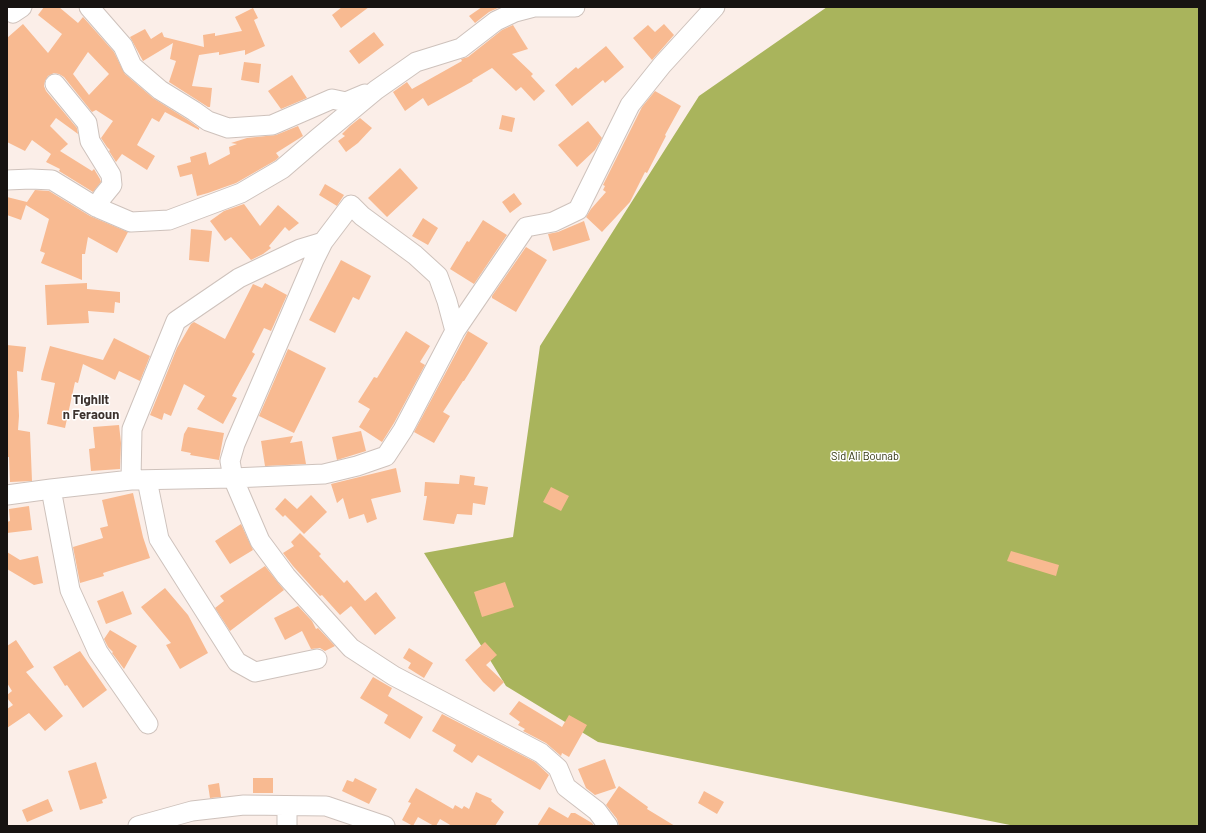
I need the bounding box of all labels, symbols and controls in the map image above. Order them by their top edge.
district label: Tighilt n Feraoun [63,392,119,423]
park label: Sid Ali Bounab [831,449,899,463]

